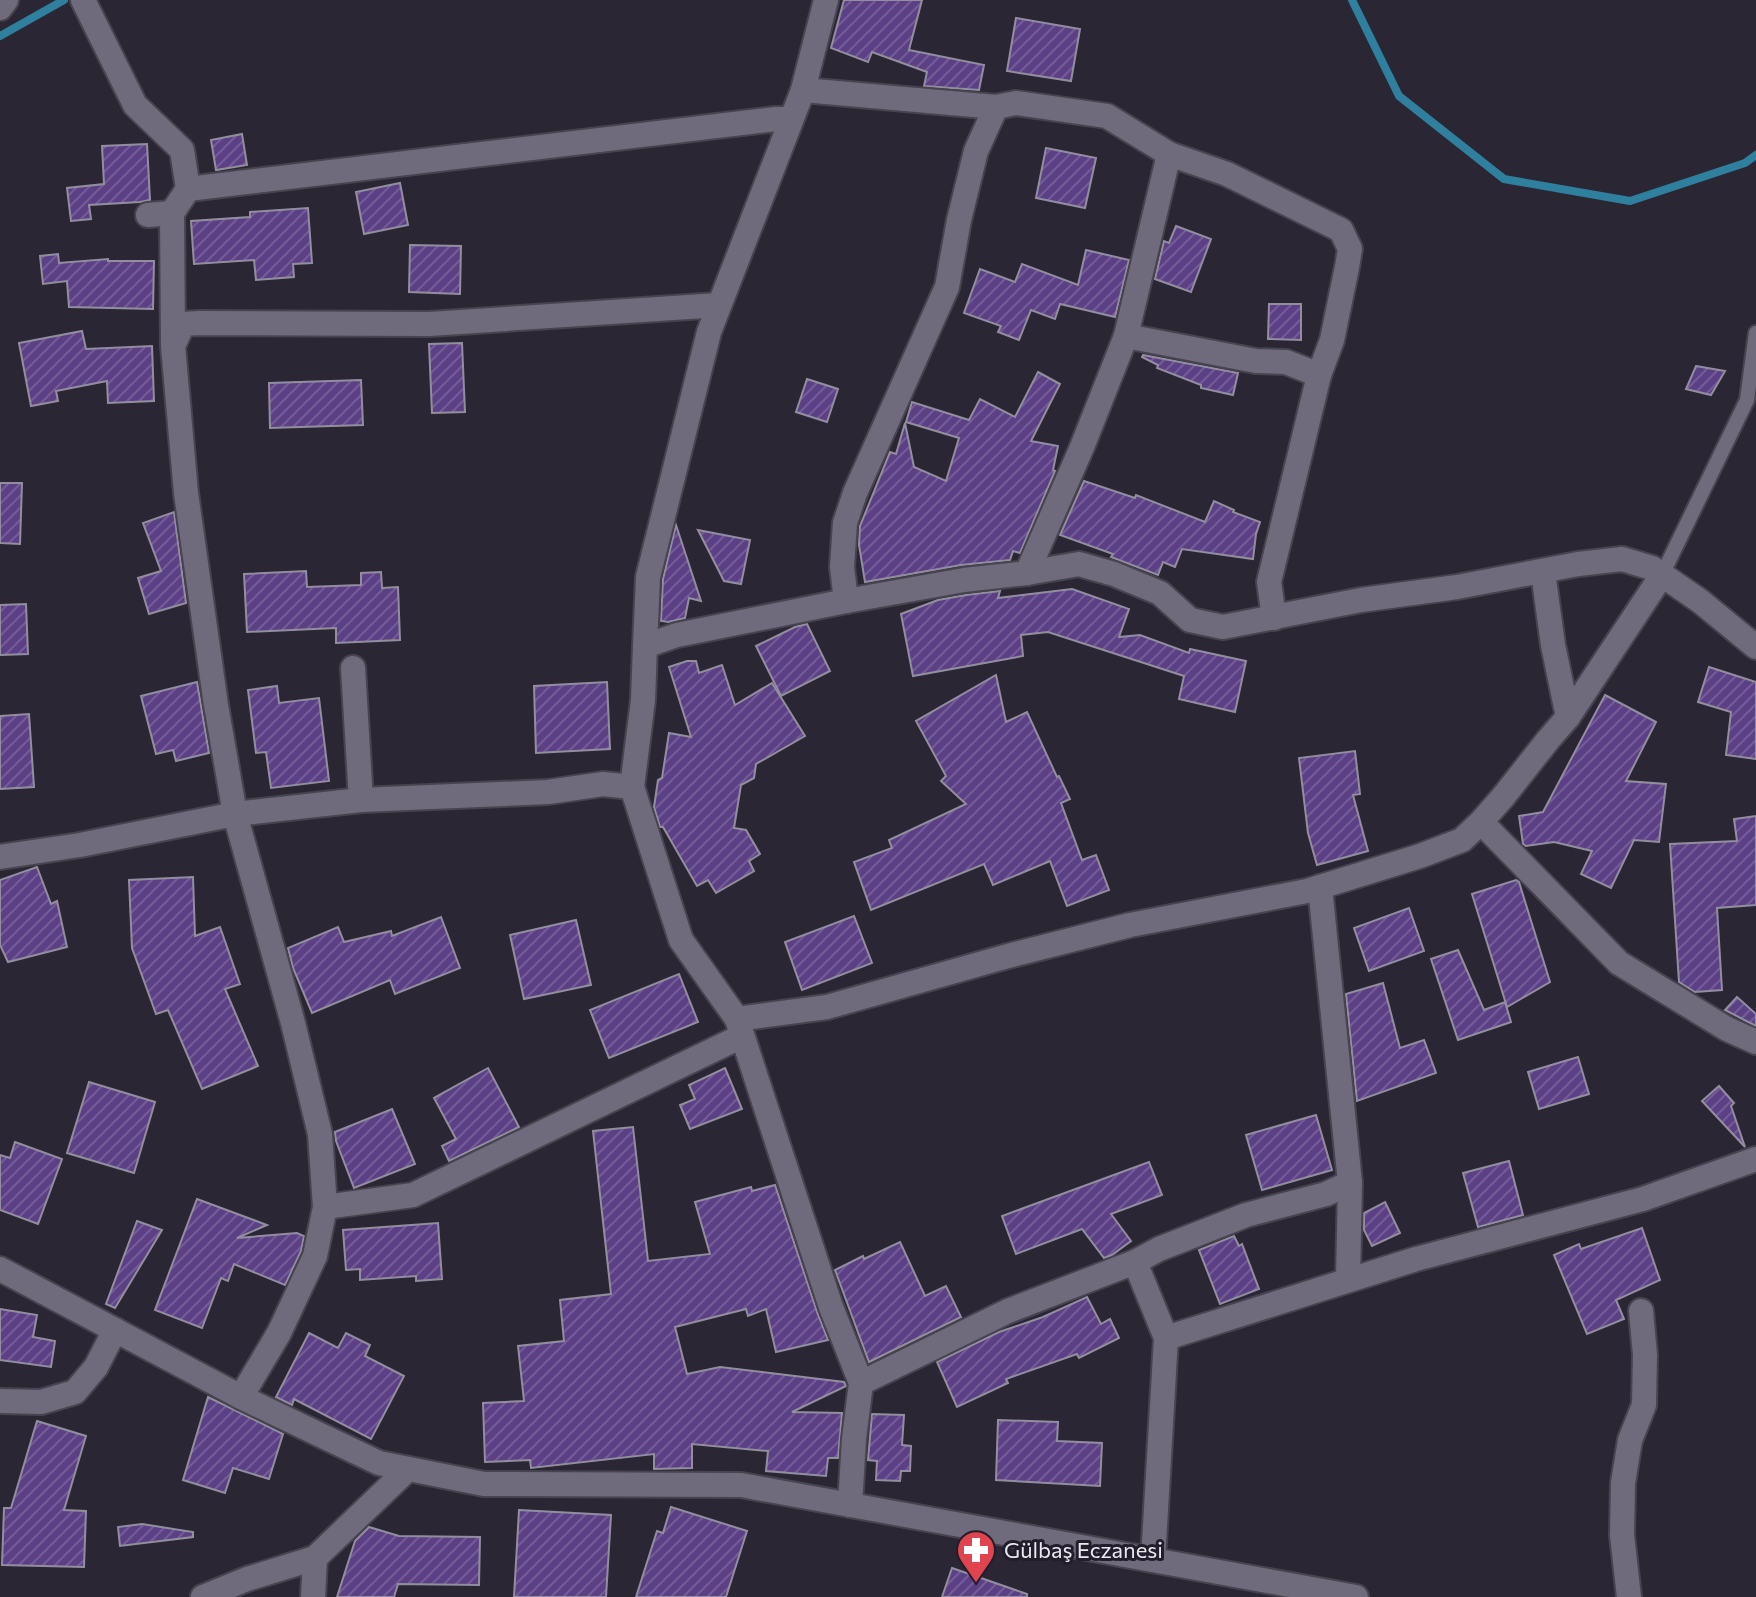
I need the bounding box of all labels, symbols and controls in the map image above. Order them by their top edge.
pharmacy icon: Gülbaş Eczanesi [955,1529,997,1584]
place label: Gülbaş Eczanesi [1004,1536,1163,1563]

